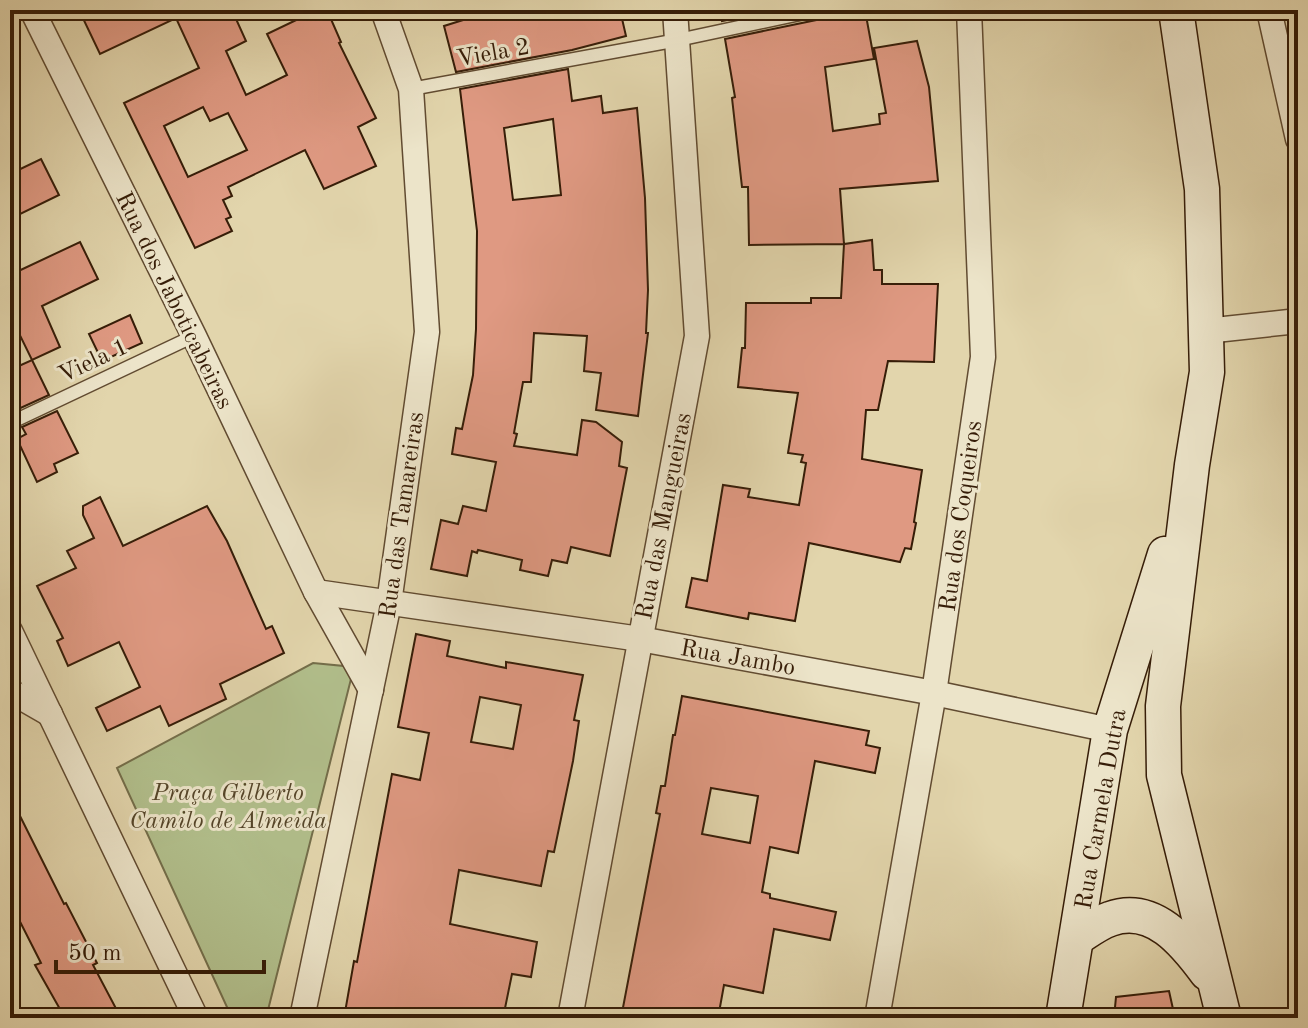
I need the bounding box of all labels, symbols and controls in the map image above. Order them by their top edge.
street label: Viela 2 [455,36,532,72]
street label: Rua dos Jaboticabeiras [110,189,236,413]
street label: Viela 1 [55,335,132,388]
street label: Rua das Tamareiras [377,411,429,620]
street label: Rua das Mangueiras [633,411,697,622]
street label: Rua dos Coqueiros [937,419,987,613]
street label: Rua Jambo [678,637,797,681]
street label: Rua Carmela Dutra [1073,707,1131,911]
park label: Praça Gilberto Camilo de Almeida [129,782,327,834]
scale bar [56,924,264,974]
text: 50 m [68,942,122,966]

